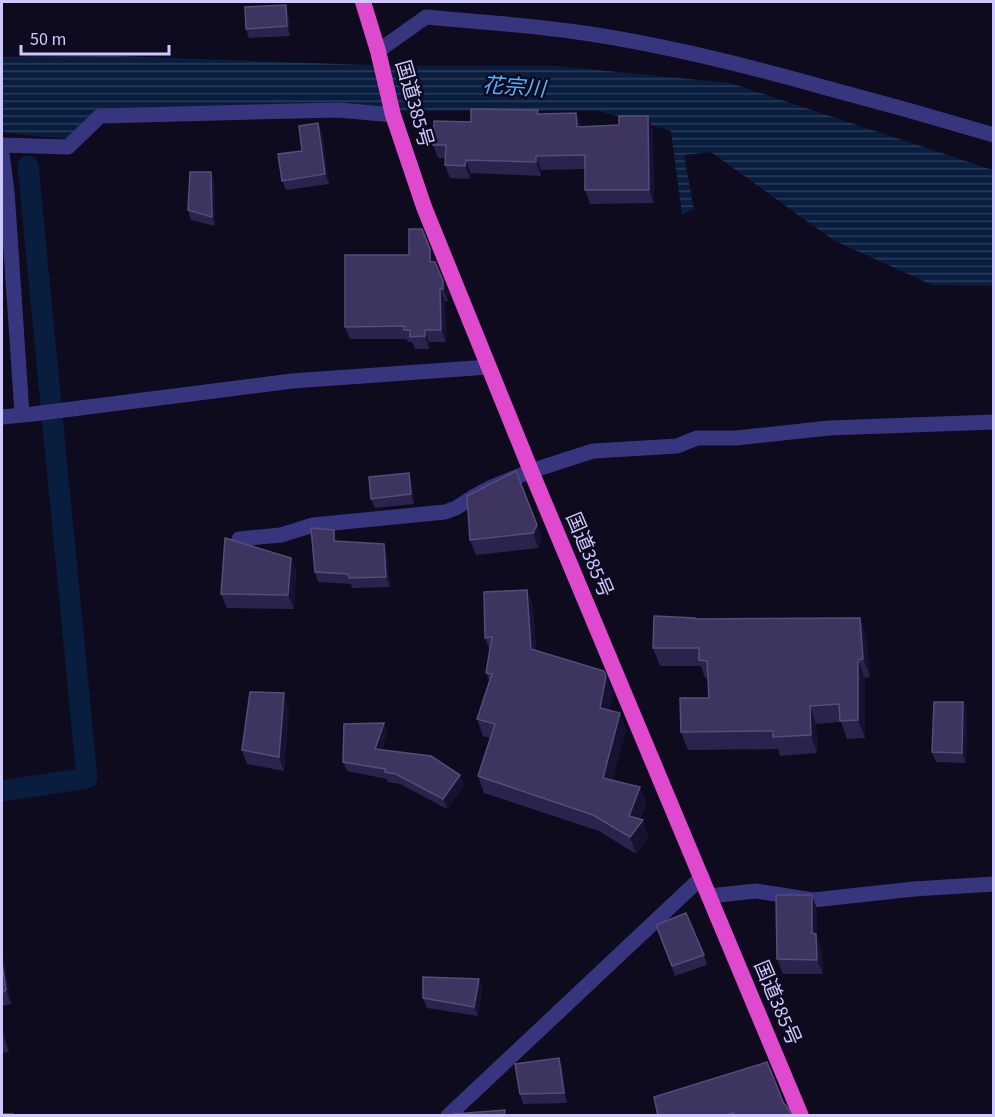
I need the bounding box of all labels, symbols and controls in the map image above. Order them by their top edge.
scale bar [21,18,170,56]
text: 50 m [30,27,66,52]
street label: 国道385号 [388,57,440,151]
water label: 花宗川 [482,70,548,104]
street label: 国道385号 [559,508,619,602]
street label: 国道385号 [747,956,807,1050]

